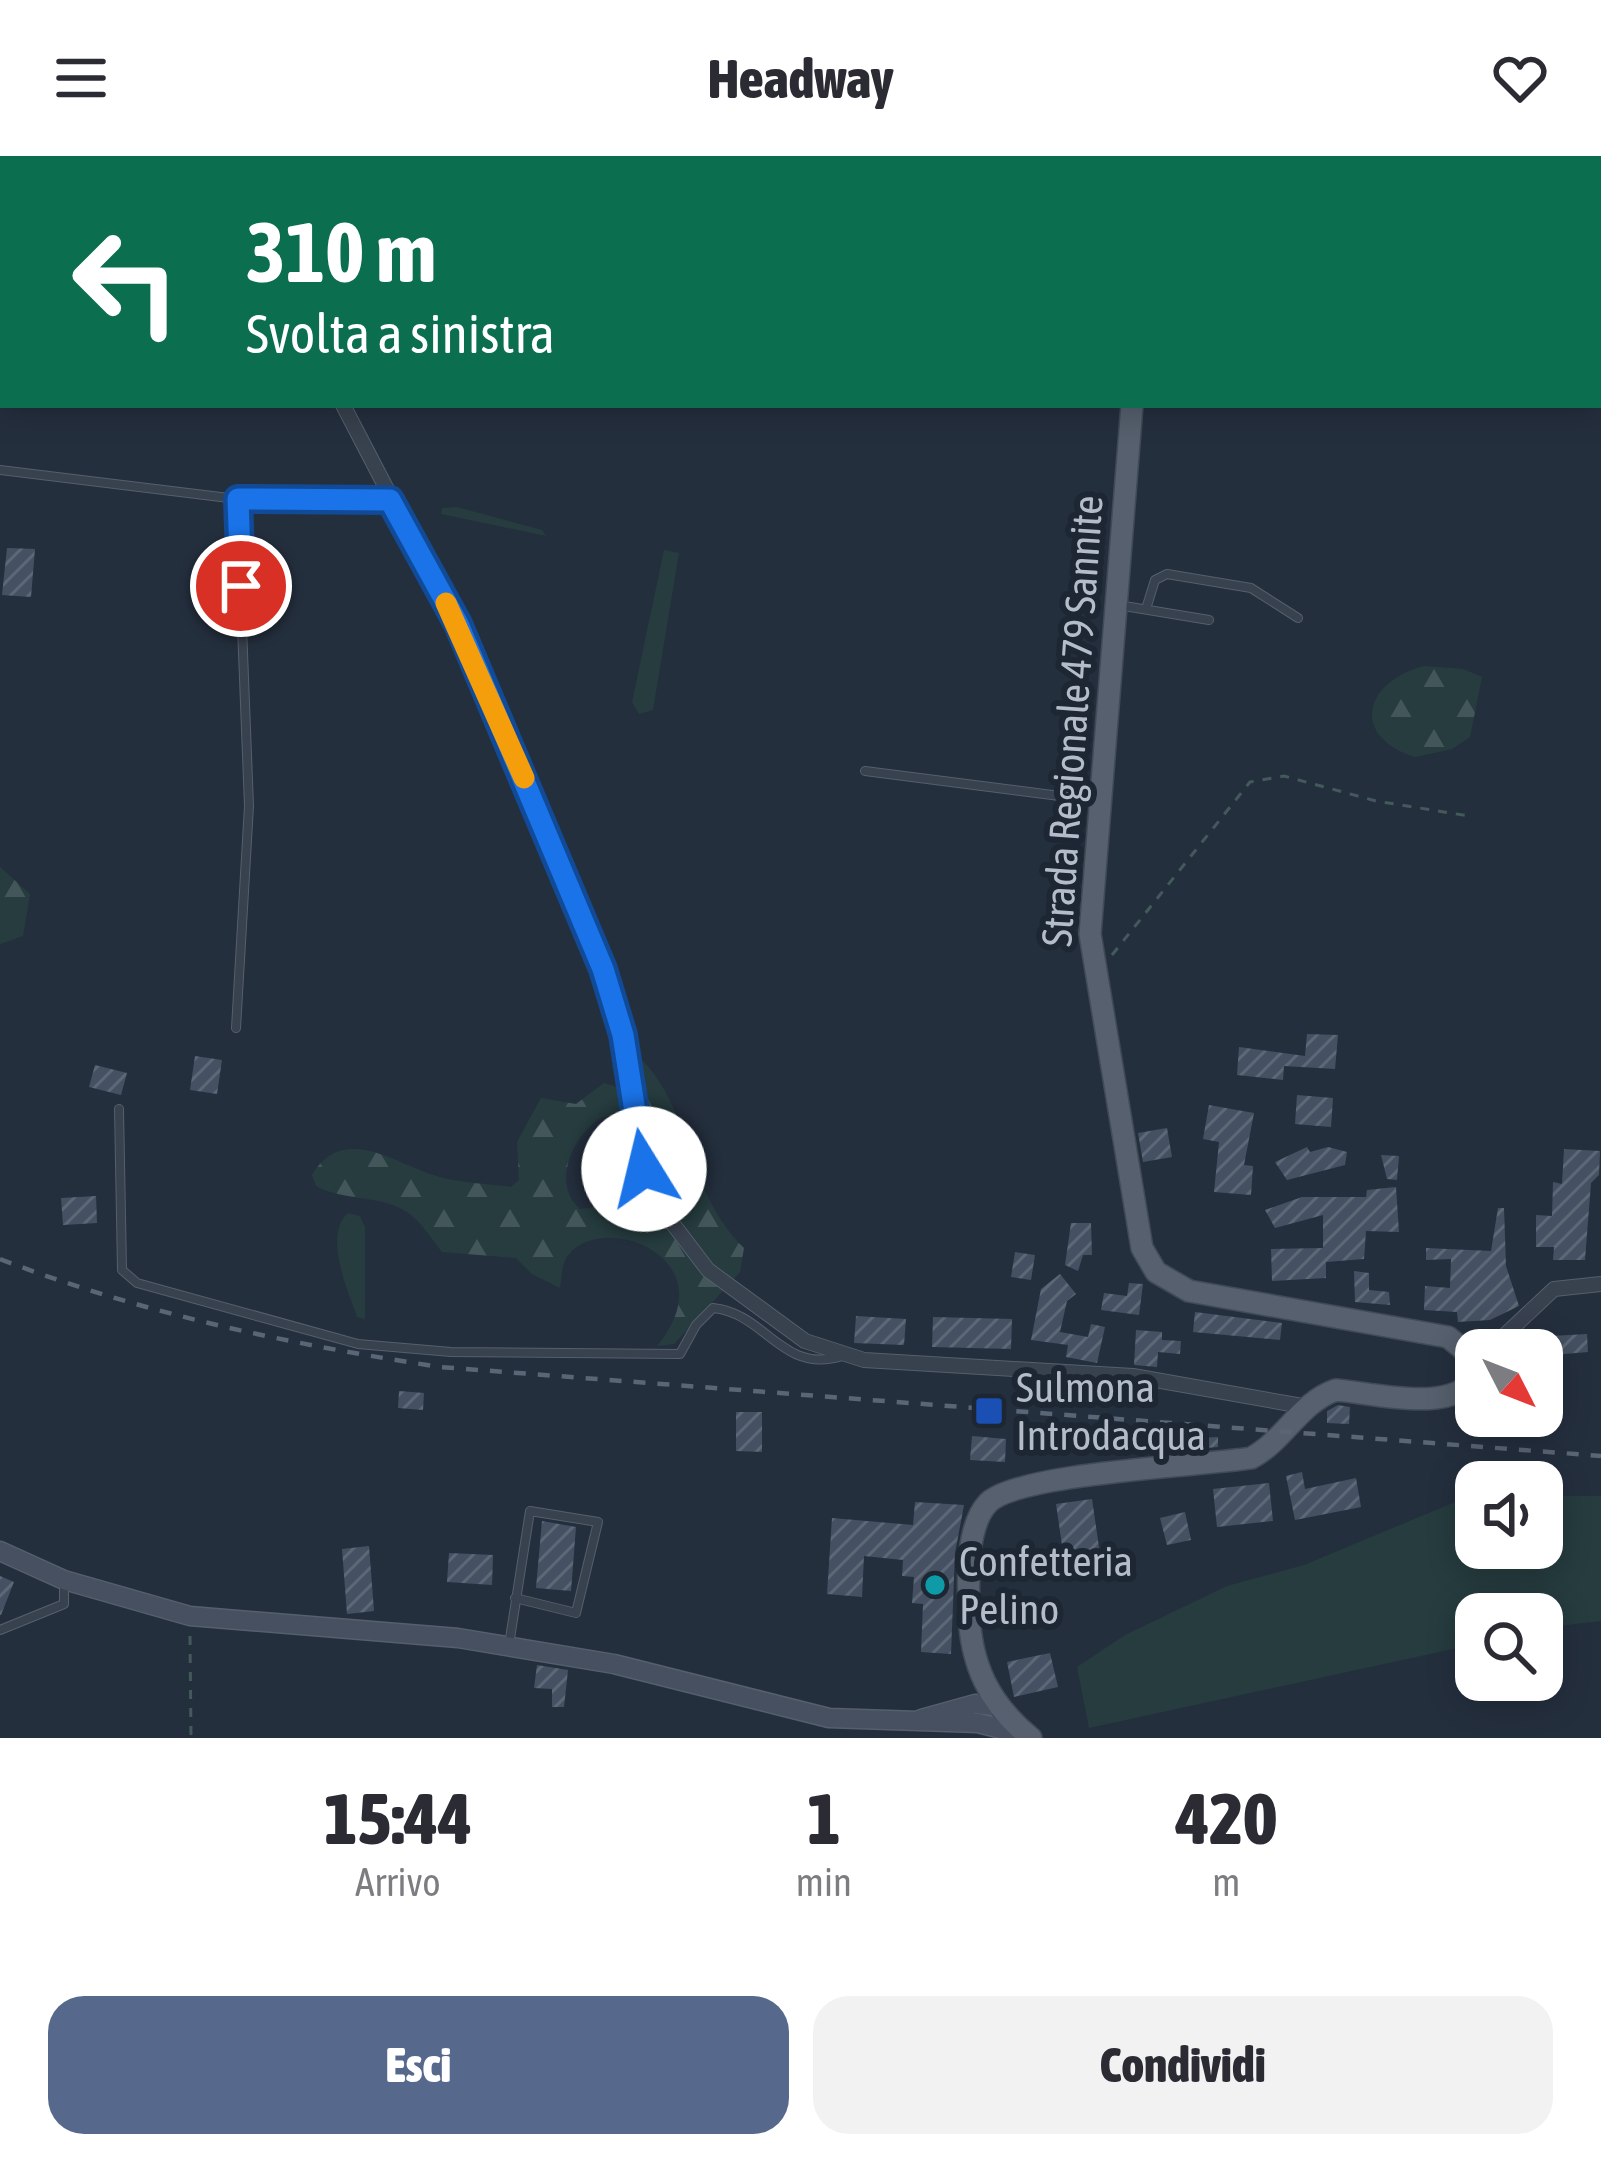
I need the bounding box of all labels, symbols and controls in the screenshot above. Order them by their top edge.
icon: menu [48,45,114,111]
icon: heart [1487,45,1553,111]
text: Headway [708,48,893,109]
icon: left [48,204,204,360]
text: 310 m [246,204,436,300]
text: Svolta a sinistra [246,303,555,364]
street label: Strada Regionale 479 Sannite [1032,494,1112,948]
pin [190,535,292,637]
icon: arrive [208,553,274,619]
position arrow [581,1106,707,1232]
north arrow [1455,1329,1563,1437]
map controls [1455,1329,1563,1701]
place label: Sulmona Introdacqua [1016,1363,1206,1459]
marker: Sulmona Introdacqua [973,1395,1005,1427]
button: sound [1455,1461,1563,1569]
place label: Confetteria Pelino [959,1537,1133,1633]
marker: Confetteria Pelino [922,1572,948,1598]
button: search [1455,1593,1563,1701]
text: 15:44 [324,1777,472,1859]
text: 1 [807,1777,841,1859]
text: 420 [1176,1777,1277,1859]
text: Arrivo [355,1860,440,1904]
text: min [796,1860,852,1904]
text: m [1212,1860,1240,1904]
button: Esci [48,1996,789,2134]
button: Condividi [813,1996,1553,2134]

